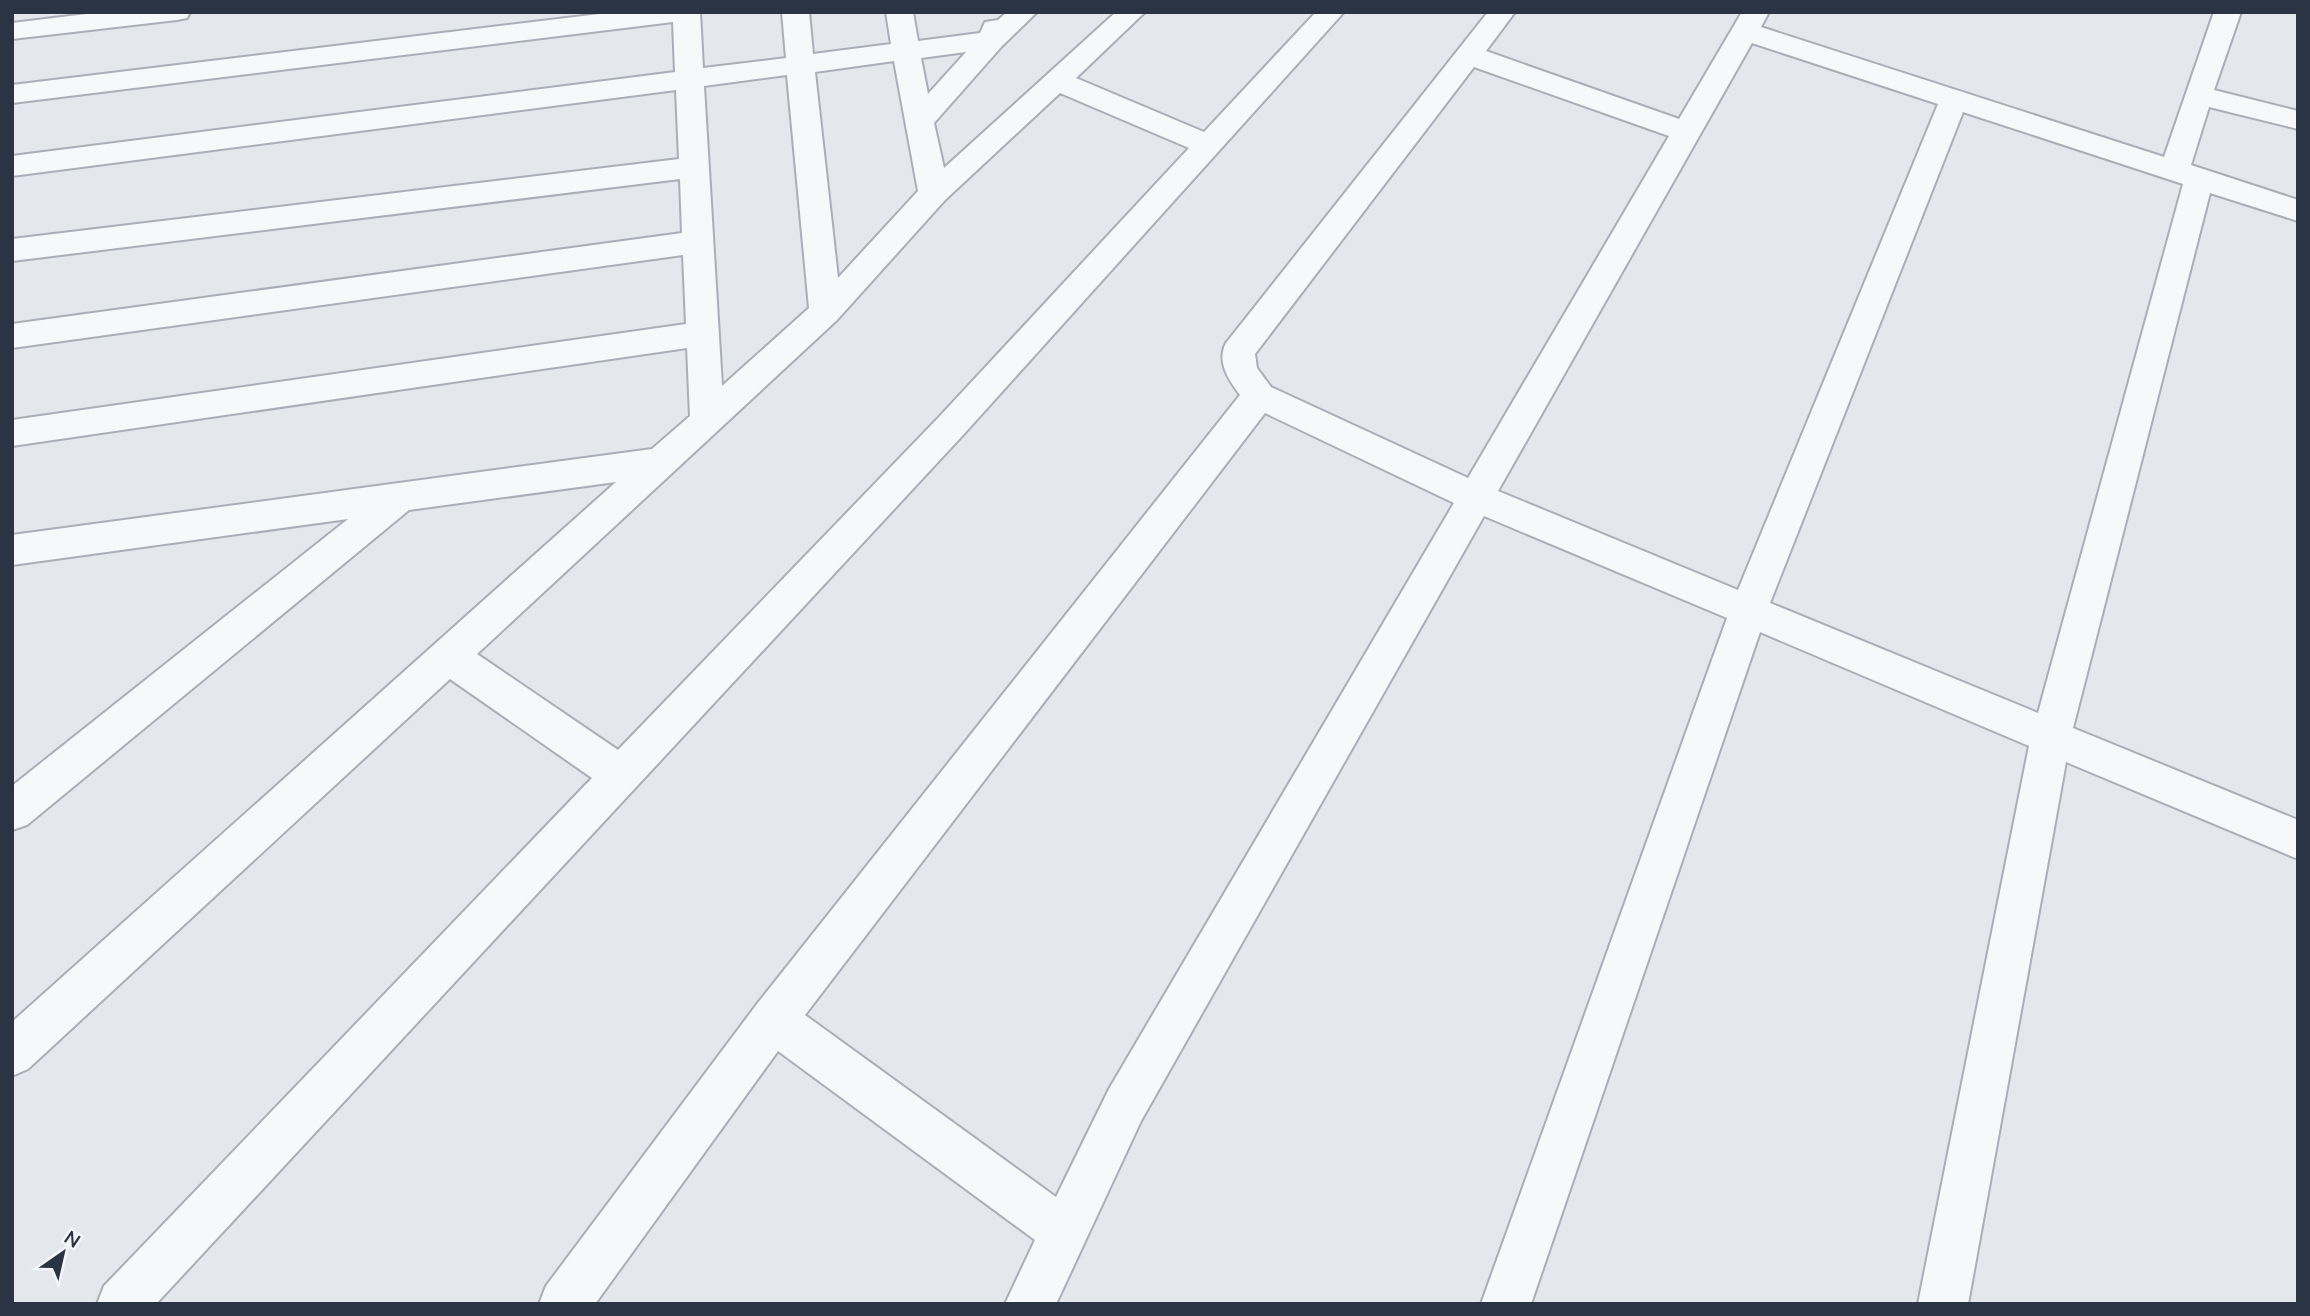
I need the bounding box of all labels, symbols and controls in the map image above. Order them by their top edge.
north arrow [28,1218,98,1288]
text: N [59,1225,85,1254]

